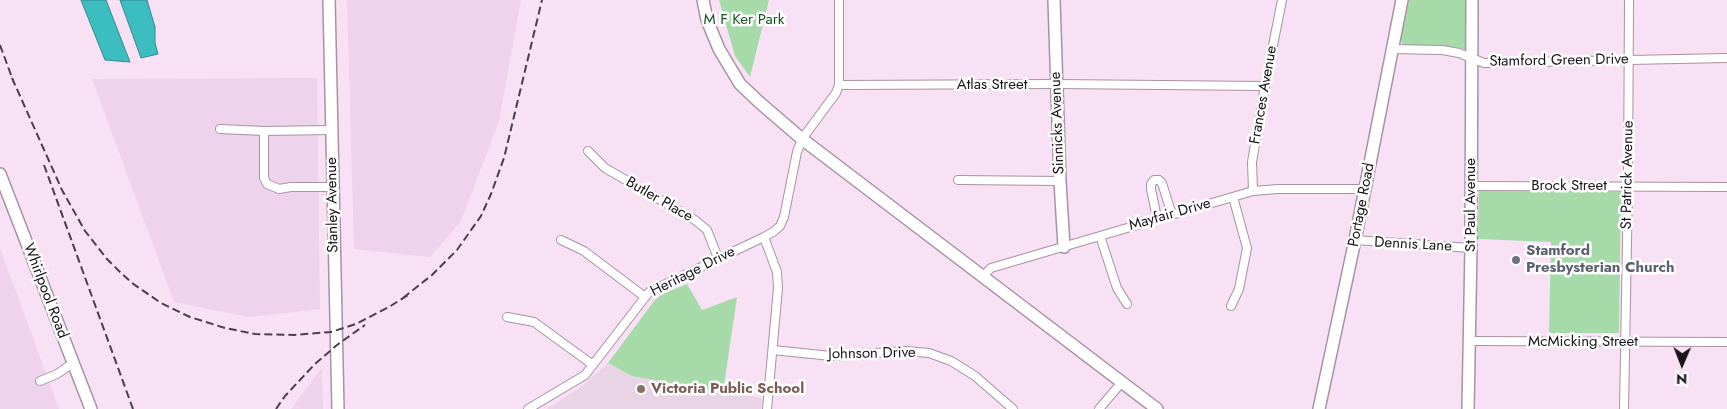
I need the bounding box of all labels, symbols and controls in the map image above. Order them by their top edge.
park label: M F Ker Park [704,11,784,29]
street label: Frances Avenue [1246,44,1282,146]
street label: Stamford Green Drive [1489,51,1629,71]
street label: Sinnicks Avenue [1047,71,1069,175]
street label: Atlas Street [957,76,1027,94]
street label: St Patrick Avenue [1618,120,1638,230]
street label: Stanley Avenue [323,157,343,253]
street label: St Paul Avenue [1462,158,1480,252]
street label: Portage Road [1345,162,1379,248]
street label: Butler Place [622,174,696,226]
street label: Brock Street [1531,177,1607,195]
street label: Mayfair Drive [1127,195,1213,235]
street label: Dennis Lane [1374,234,1452,256]
street label: Whirlpool Road [19,241,71,341]
place label: Stamford Presbysterian Church [1526,242,1675,277]
street label: Heritage Drive [648,243,738,301]
marker: Stamford Presbysterian Church [1510,254,1522,266]
street label: McMicking Street [1528,333,1638,351]
north arrow [1657,339,1707,389]
street label: Johnson Drive [828,344,916,364]
text: N [1676,369,1687,389]
place label: Victoria Public School [651,380,804,398]
marker: Victoria Public School [635,383,647,395]

